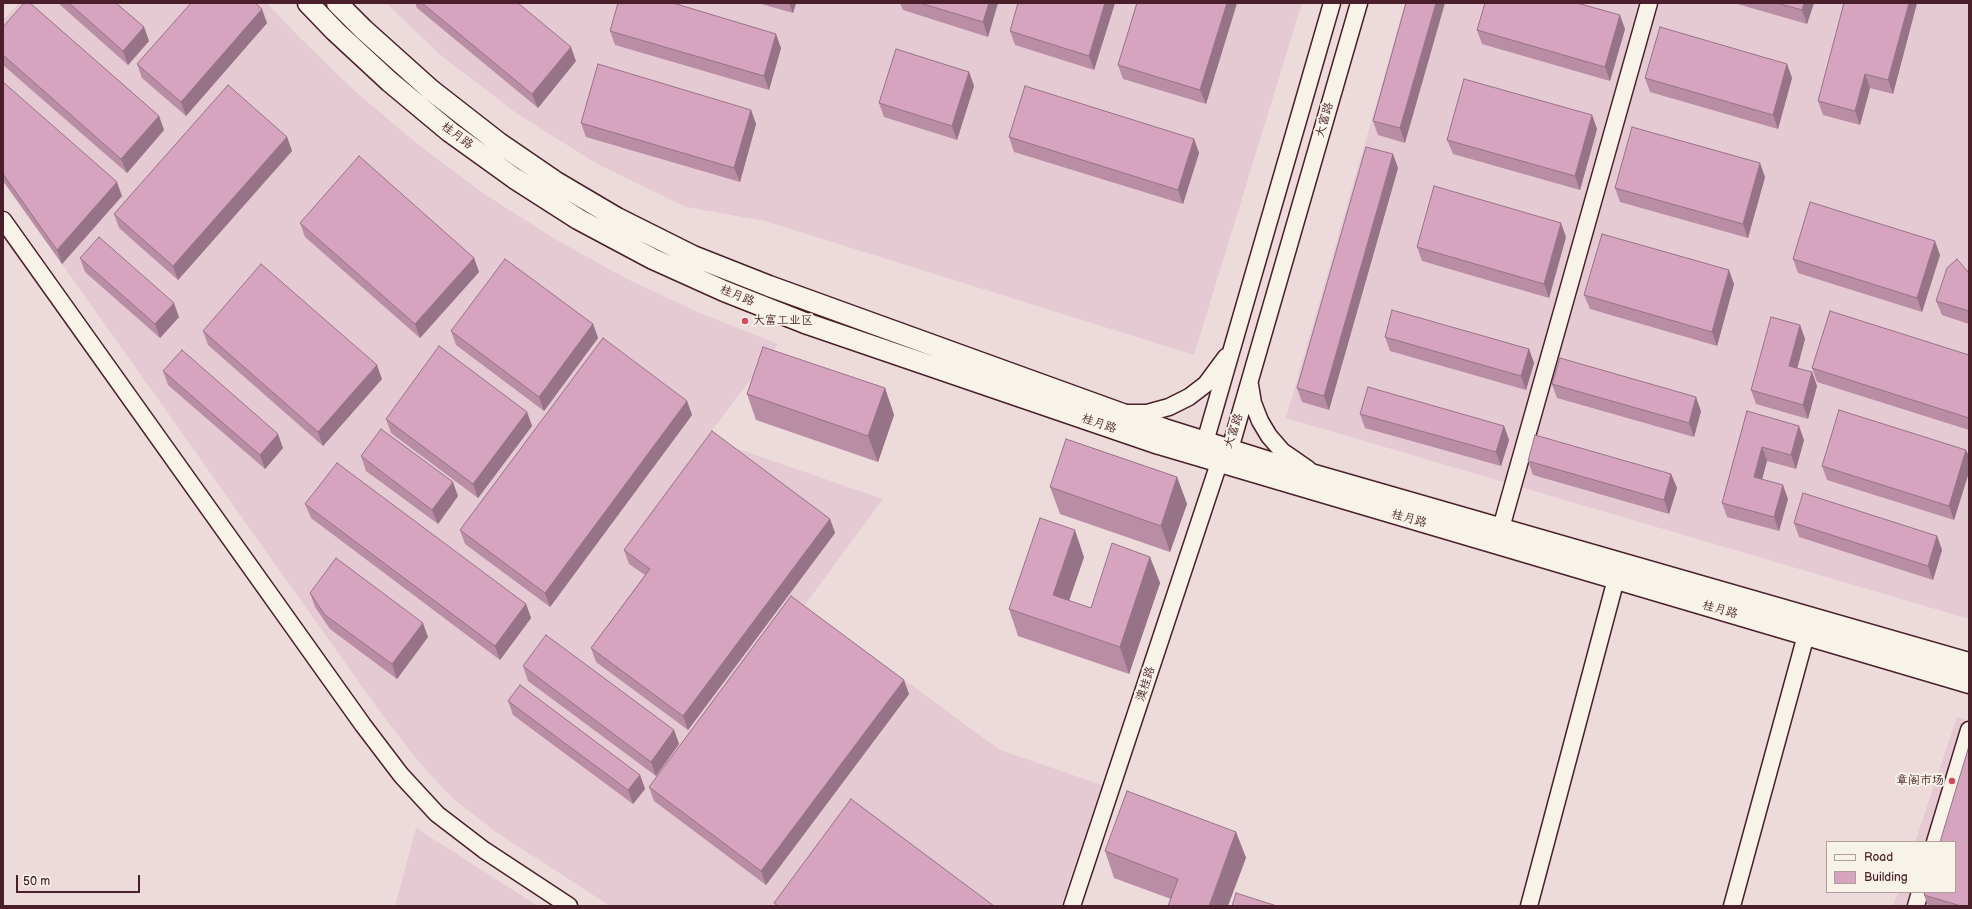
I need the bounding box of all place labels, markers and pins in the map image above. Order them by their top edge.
place label: 大富工业区 [753,314,813,328]
marker: 大富工业区 [740,316,750,326]
place label: 章阁市场 [1896,774,1944,788]
marker: 章阁市场 [1947,776,1957,786]

